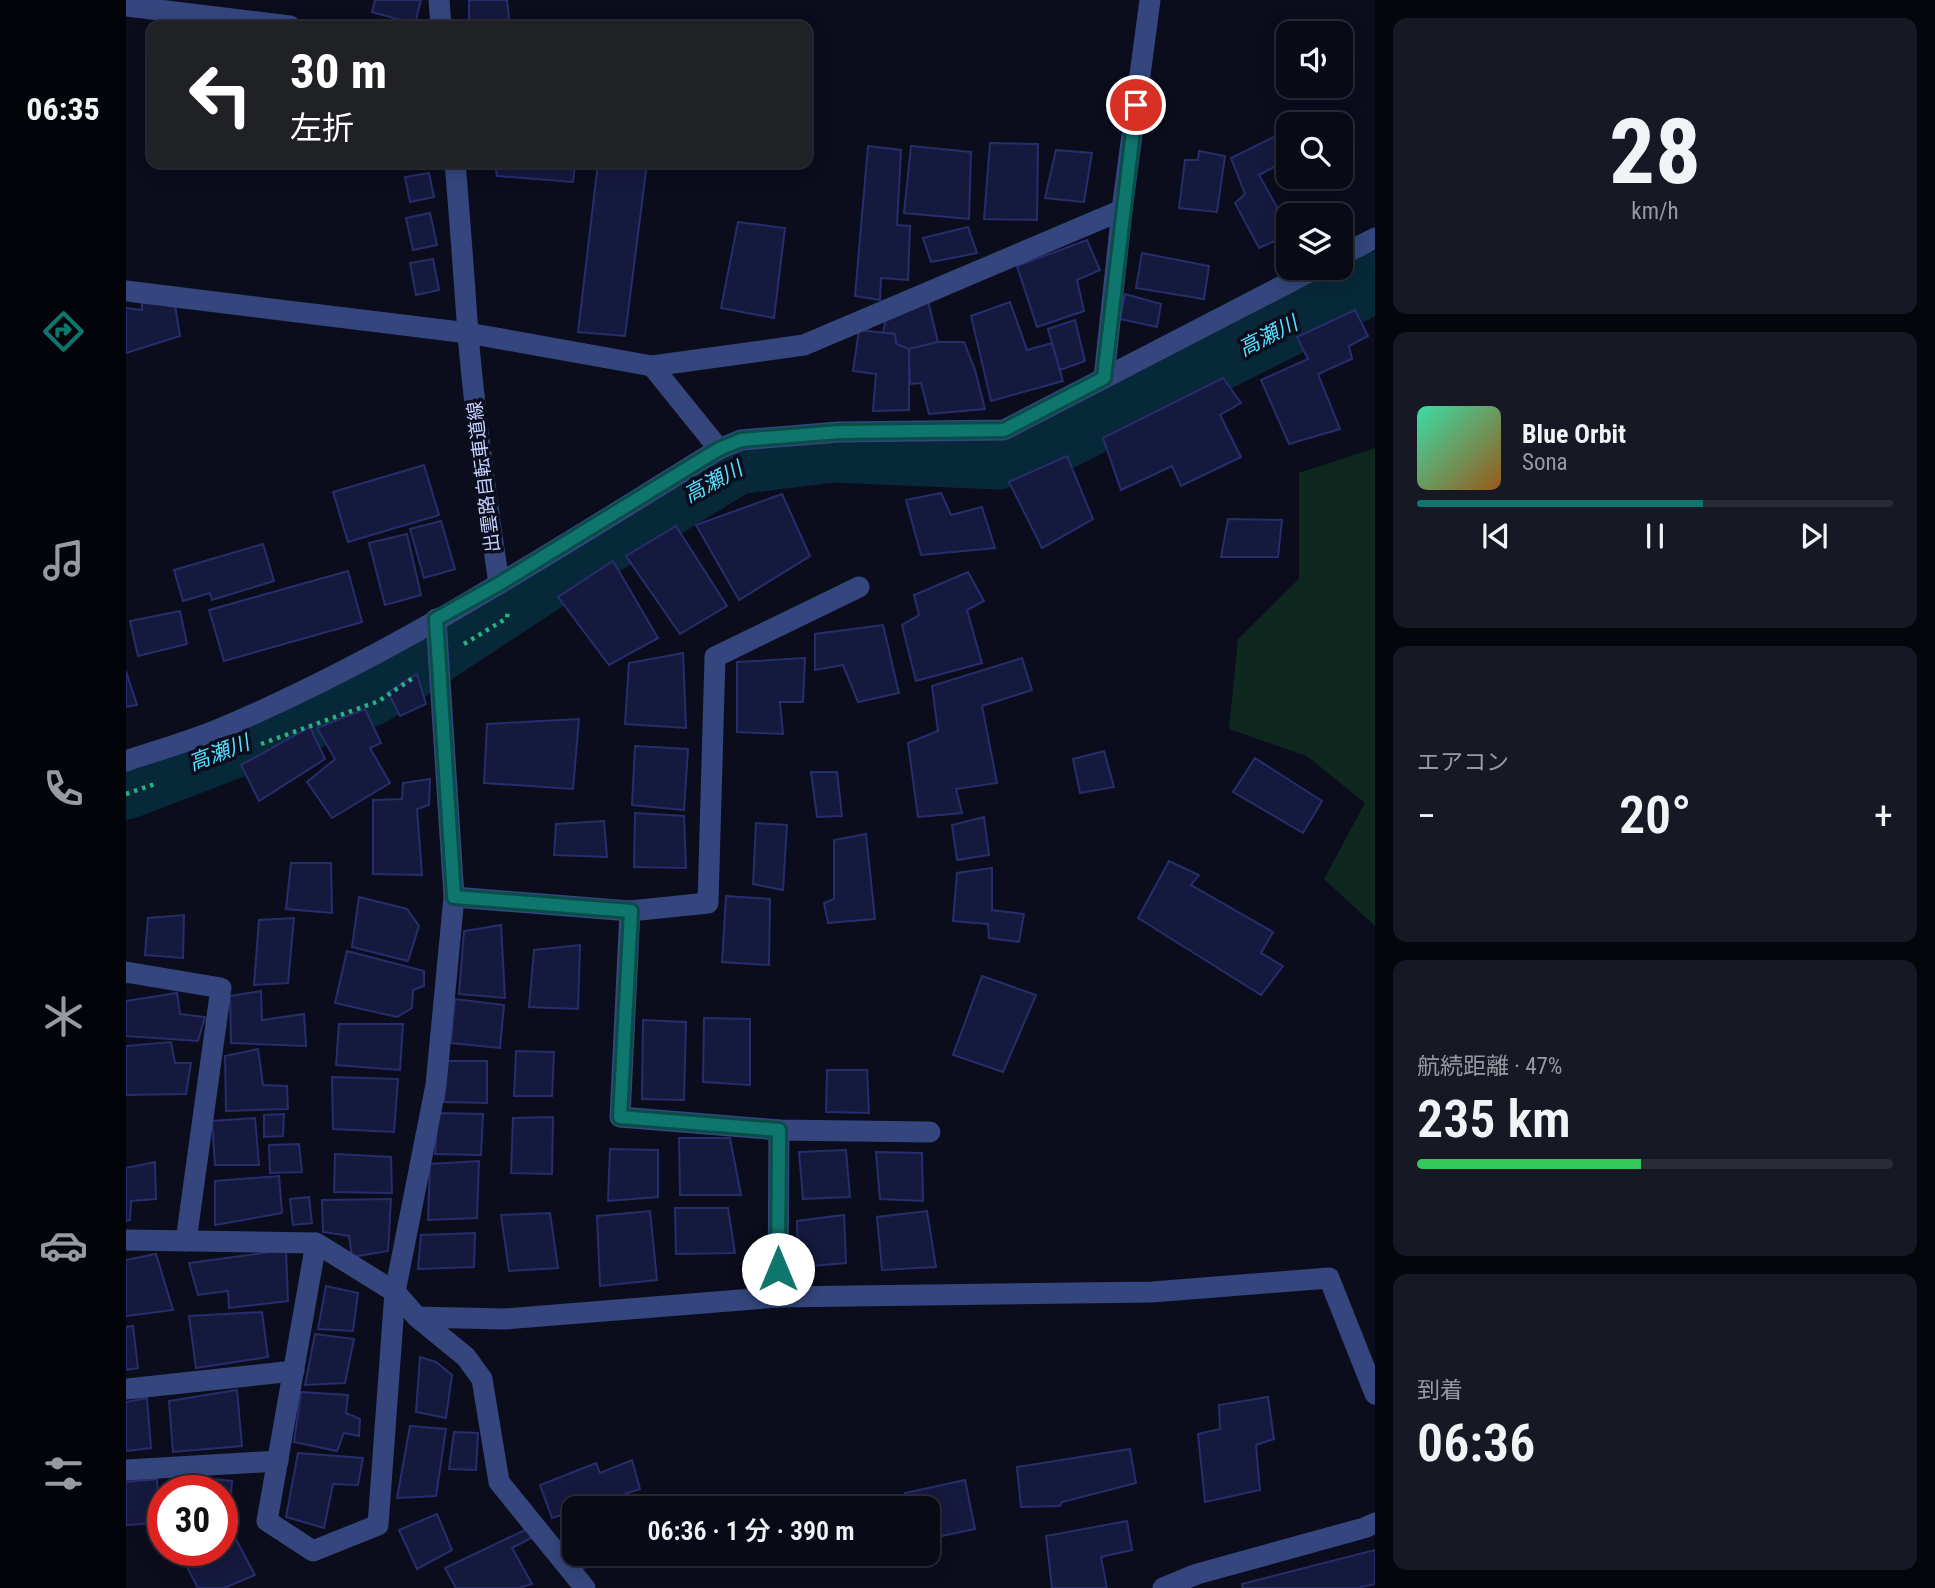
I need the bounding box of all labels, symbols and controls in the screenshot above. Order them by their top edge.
map controls [1276,21,1353,280]
button: sound [1276,21,1353,98]
text: 30 m [290,43,387,100]
icon: left [175,49,266,140]
pin [1106,75,1166,135]
icon: arrive [1117,86,1155,124]
text: 06:35 [26,90,100,128]
text: 28 [1609,99,1701,205]
text: 左折 [290,109,354,147]
button: search [1276,112,1353,189]
text: km/h [1631,198,1679,225]
button: layers [1276,203,1353,280]
icon: directions [39,307,88,356]
water label: 高瀬川 [1234,310,1303,361]
street label: 出雲路自転車道線 [463,400,504,554]
text: Blue Orbit [1522,419,1626,449]
text: Sona [1522,449,1568,476]
water label: 高瀬川 [680,456,748,507]
icon: previous [1477,517,1515,555]
icon: pause [1636,517,1674,555]
icon: next [1795,517,1833,555]
icon: music [39,536,88,585]
water label: 高瀬川 [185,730,255,775]
text: エアコン [1417,749,1509,776]
icon: phone [39,764,88,813]
text: 20° [1619,785,1691,846]
text: − [1417,794,1436,838]
text: + [1874,794,1893,838]
icon: climate [39,992,88,1041]
text: 航続距離 · 47% [1417,1053,1562,1080]
text: 235 km [1417,1089,1571,1150]
icon: car [39,1221,88,1270]
position arrow [741,1232,815,1306]
text: 到着 [1417,1377,1463,1404]
text: 06:36 [1417,1413,1535,1474]
icon: filters [39,1449,88,1498]
speed limit sign: 30 [147,1475,238,1566]
text: 06:36 · 1 分 · 390 m [647,1516,855,1546]

